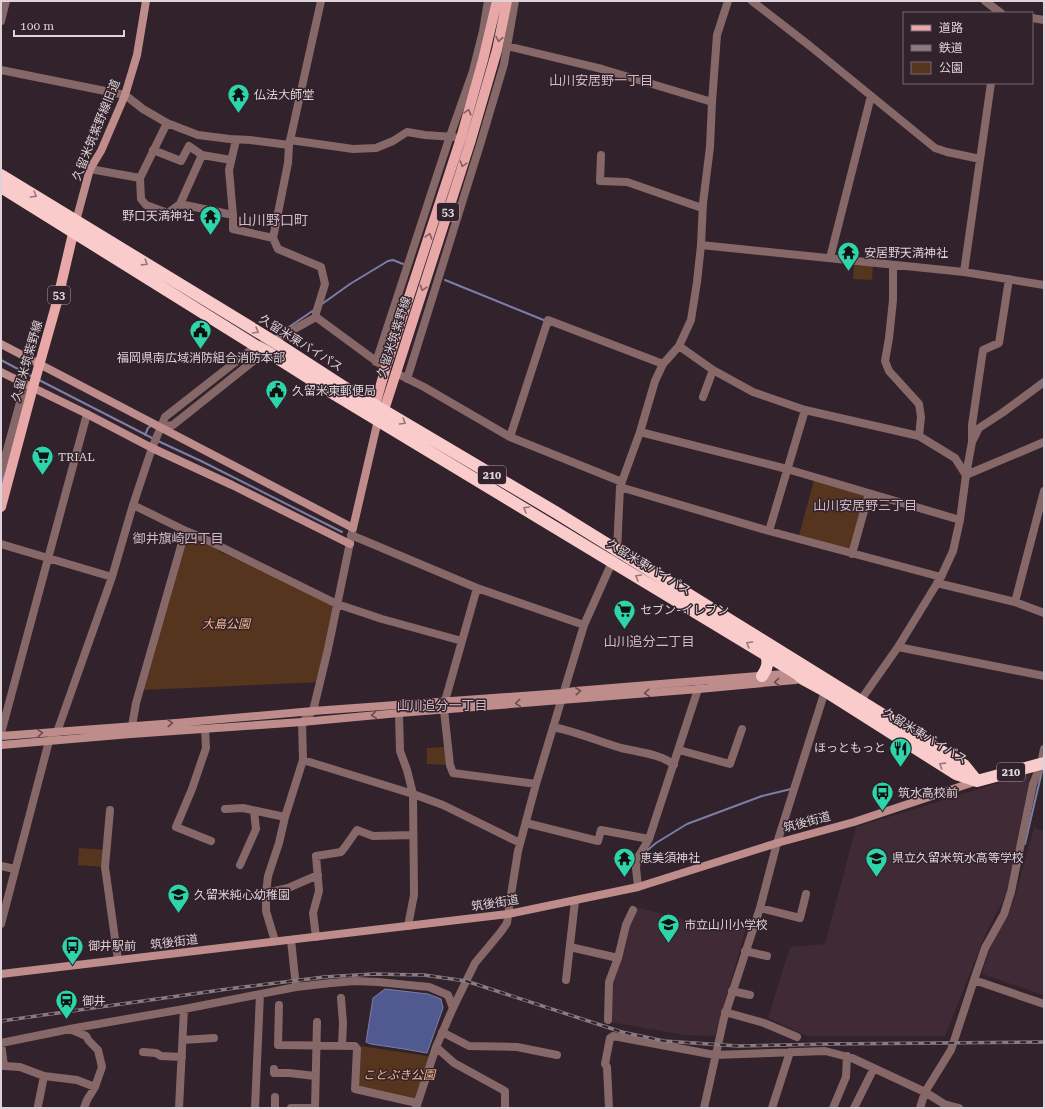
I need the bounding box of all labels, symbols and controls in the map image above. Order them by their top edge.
scale bar [14,12,124,38]
legend [903,12,1033,84]
text: 100 m [20,19,54,33]
text: 道路 [939,21,963,35]
one-way arrow [495,36,504,42]
text: 鉄道 [939,41,963,55]
text: 公園 [939,61,963,75]
district label: 山川安居野一丁目 [549,73,653,88]
street label: 久留米筑紫野線旧道 [69,77,123,183]
temple icon: 仏法大師堂 [226,82,252,115]
place label: 仏法大師堂 [254,88,314,102]
one-way arrow [464,109,472,116]
one-way arrow [460,161,468,168]
one-way arrow [30,191,37,198]
temple icon: 野口天満神社 [197,203,223,236]
road number: 53 [437,203,459,221]
place label: 野口天満神社 [122,209,194,223]
district label: 山川野口町 [238,212,308,228]
one-way arrow [424,233,433,240]
temple icon: 安居野天満神社 [835,240,861,273]
place label: 安居野天満神社 [864,246,948,260]
one-way arrow [141,258,148,266]
one-way arrow [420,284,428,291]
road number: 53 [48,286,70,304]
street label: 久留米筑紫野線 [374,295,414,379]
street label: 久留米東バイパス [257,312,345,374]
public building icon: 福岡県南広域消防組合消防本部 [188,318,214,351]
street label: 久留米筑紫野線 [9,319,45,403]
one-way arrow [252,327,259,334]
place label: 福岡県南広域消防組合消防本部 [117,351,285,365]
public building icon: 久留米東郵便局 [264,378,290,411]
place label: 久留米東郵便局 [292,384,376,398]
one-way arrow [399,417,406,424]
supermarket icon: TRIAL [29,444,55,477]
place label: TRIAL [58,450,95,464]
road number: 210 [478,466,506,484]
district label: 山川安居野三丁目 [813,498,917,513]
one-way arrow [523,507,530,514]
district label: 御井旗崎四丁目 [132,531,224,546]
street label: 久留米東バイパス [604,536,694,598]
one-way arrow [635,574,642,582]
supermarket icon: セブン-イレブン [611,597,637,630]
place label: セブン-イレブン [640,603,729,617]
park label: 大島公園 [202,617,252,631]
district label: 山川追分二丁目 [603,634,695,649]
one-way arrow [746,642,753,649]
one-way arrow [774,677,780,686]
one-way arrow [575,686,581,695]
one-way arrow [644,689,650,698]
district label: 山川追分一丁目 [396,698,488,713]
one-way arrow [515,699,521,708]
street label: 久留米東バイパス [880,705,970,767]
one-way arrow [371,710,377,719]
one-way arrow [166,719,173,728]
one-way arrow [37,729,43,738]
restaurant icon: ほっともっと [888,735,914,768]
place label: ほっともっと [814,741,886,755]
one-way arrow [939,762,946,770]
road number: 210 [997,763,1025,781]
bus stop icon: 筑水高校前 [870,780,896,813]
place label: 筑水高校前 [898,786,958,800]
street label: 筑後街道 [782,809,832,835]
temple icon: 恵美須神社 [612,845,638,878]
school or university icon: 県立久留米筑水高等学校 [864,845,890,878]
place label: 恵美須神社 [640,851,700,865]
place label: 県立久留米筑水高等学校 [892,851,1024,865]
school or university icon: 久留米純心幼稚園 [166,882,192,915]
place label: 久留米純心幼稚園 [194,888,290,902]
street label: 筑後街道 [470,892,520,914]
school or university icon: 市立山川小学校 [655,912,681,945]
place label: 市立山川小学校 [684,918,768,932]
street label: 筑後街道 [149,932,199,952]
bus stop icon: 御井駅前 [60,933,86,966]
place label: 御井駅前 [88,939,136,953]
station icon: 御井 [53,988,79,1021]
place label: 御井 [82,994,106,1008]
park label: ことぶき公園 [363,1068,437,1082]

